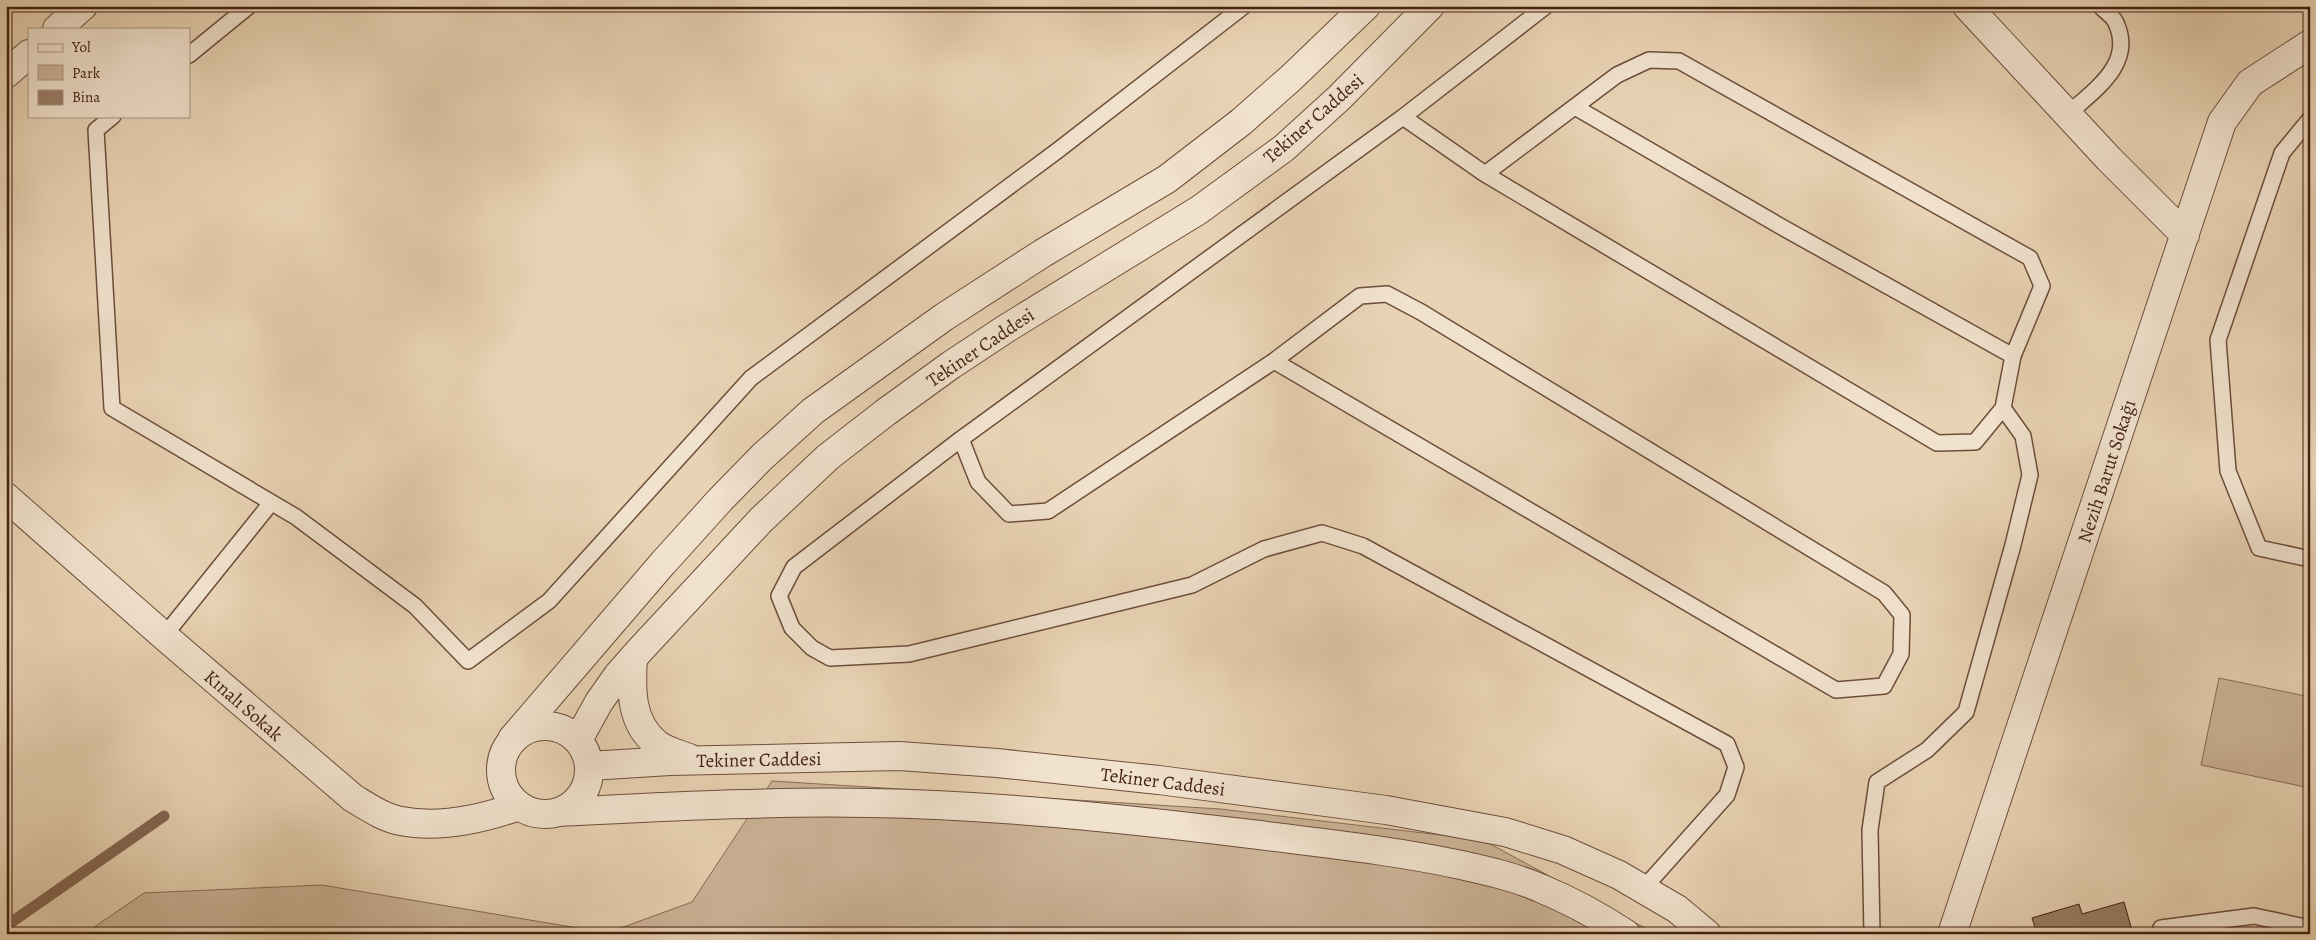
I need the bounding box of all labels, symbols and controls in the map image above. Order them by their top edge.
legend [28,28,190,118]
text: Yol [71,37,91,57]
text: Park [72,63,101,83]
street label: Tekiner Caddesi [1258,68,1369,170]
text: Bina [72,87,100,107]
street label: Tekiner Caddesi [921,302,1040,394]
street label: Nezih Barut Sokağı [2071,396,2142,546]
street label: Kınalı Sokak [198,664,289,748]
street label: Tekiner Caddesi [696,746,822,774]
street label: Tekiner Caddesi [1099,761,1227,803]

